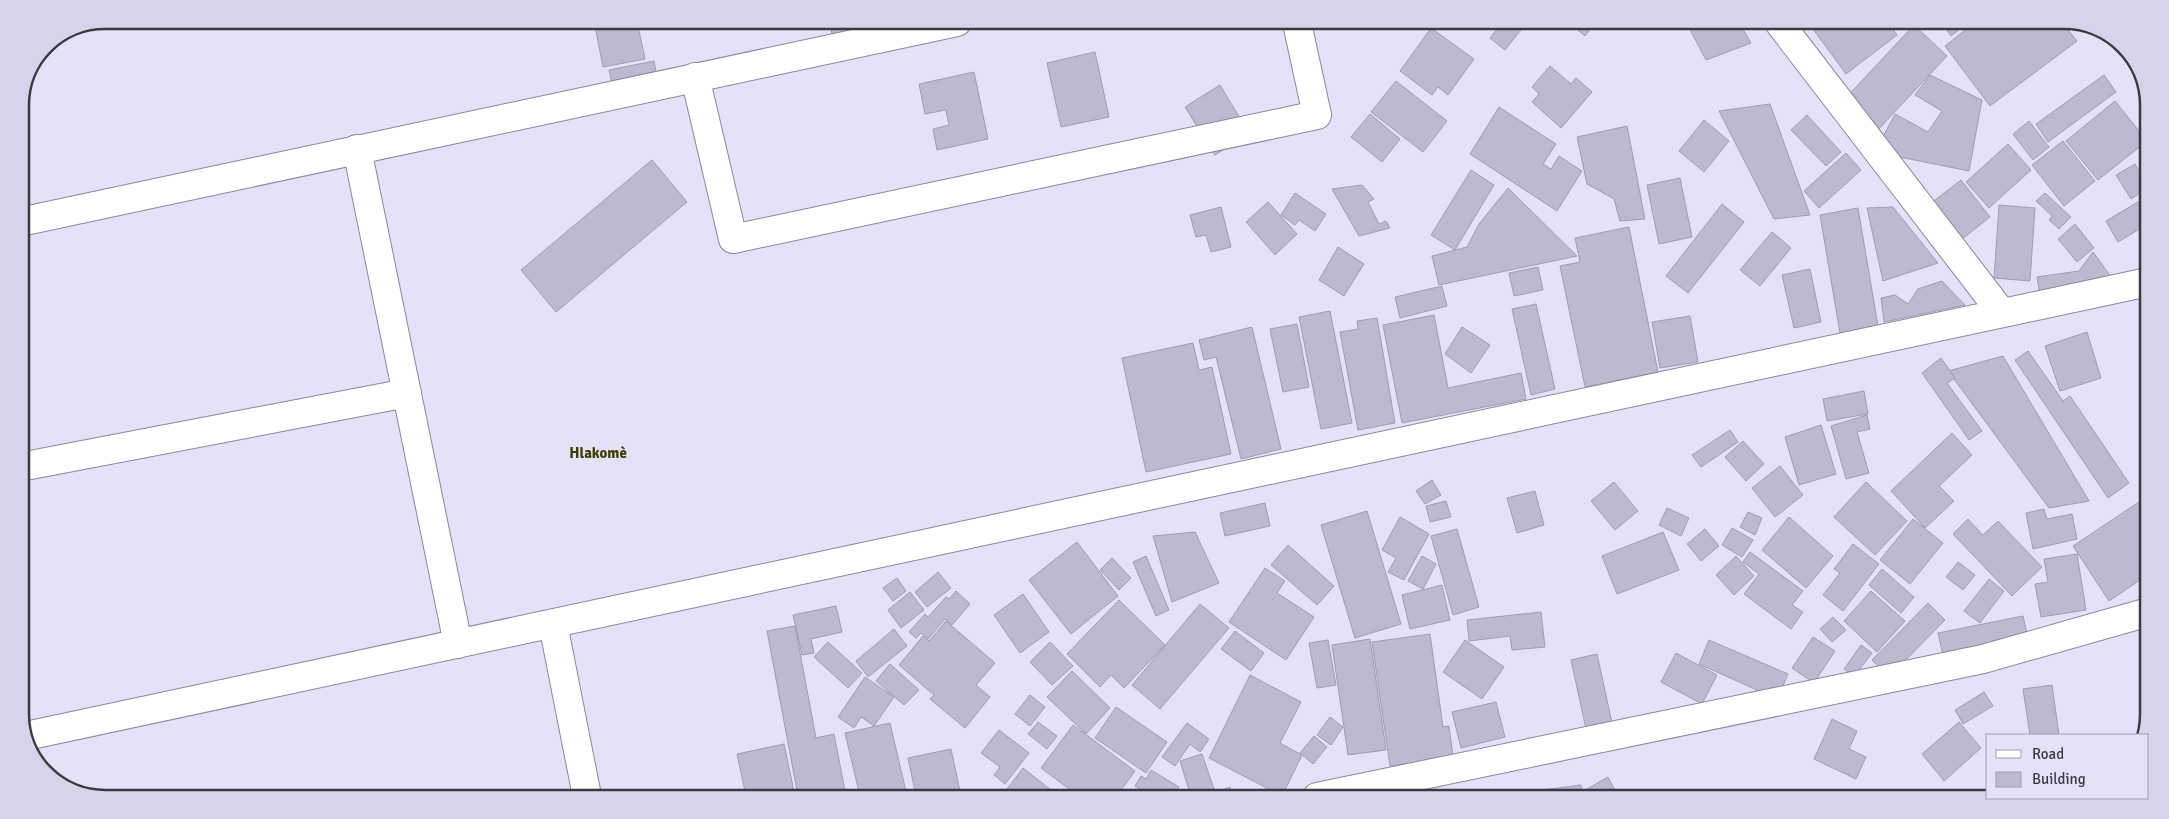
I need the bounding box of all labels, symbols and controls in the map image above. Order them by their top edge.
district label: Hlakomè [569,444,627,462]
legend [1986,734,2149,799]
text: Road [2032,745,2064,763]
text: Building [2032,770,2086,788]

